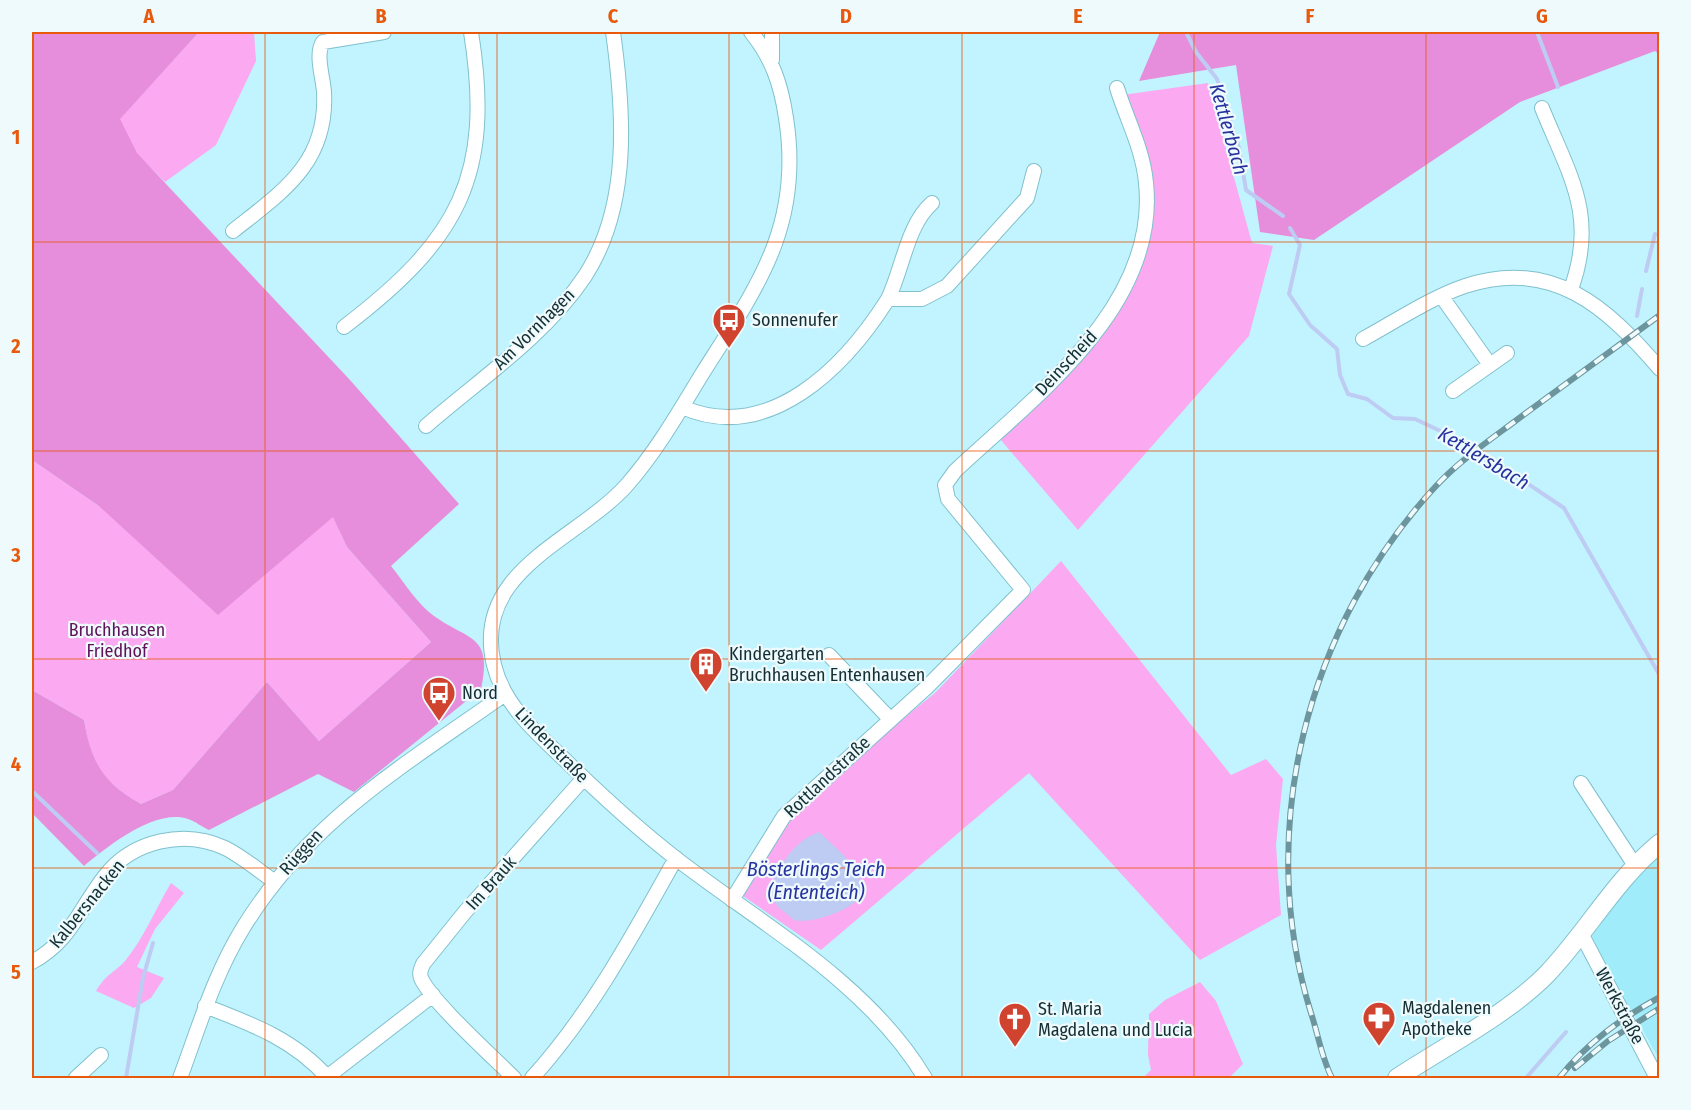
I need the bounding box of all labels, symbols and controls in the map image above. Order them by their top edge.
text: A [143,4,156,28]
text: B [375,4,387,28]
text: C [608,4,619,28]
text: D [840,4,852,28]
text: E [1073,4,1083,28]
text: F [1306,4,1315,28]
text: G [1536,4,1548,28]
water label: Kettlerbach [1204,80,1254,178]
text: 1 [12,125,20,149]
street label: Am Vornhagen [489,284,579,374]
bus stop icon: Sonnenufer [711,302,747,349]
place label: Sonnenufer [752,309,838,331]
street label: Deinscheid [1030,326,1102,400]
text: 2 [10,334,21,358]
water label: Kettlersbach [1434,421,1534,495]
text: 3 [10,543,21,567]
park label: Bruchhausen Friedhof [69,619,165,662]
place label: Kindergarten Bruchhausen Entenhausen [729,643,925,686]
building icon: Kindergarten Bruchhausen Entenhausen [688,646,724,693]
bus stop icon: Nord [421,675,457,722]
place label: Nord [462,682,498,704]
street label: Lindenstraße [511,703,594,787]
street label: Rottlandstraße [779,731,875,823]
text: 4 [11,752,21,776]
street label: Rüggen [275,824,327,880]
street label: Im Brauk [461,851,521,915]
street label: Kalbersnacken [45,855,129,953]
water label: Bösterlings Teich (Ententeich) [747,857,885,904]
text: 5 [11,960,21,984]
street label: Werkstraße [1591,964,1649,1048]
place label: Magdalenen Apotheke [1402,997,1491,1040]
place label: St. Maria Magdalena und Lucia [1038,998,1193,1041]
pharmacy icon: Magdalenen Apotheke [1361,1000,1397,1047]
church icon: St. Maria Magdalena und Lucia [997,1001,1033,1048]

